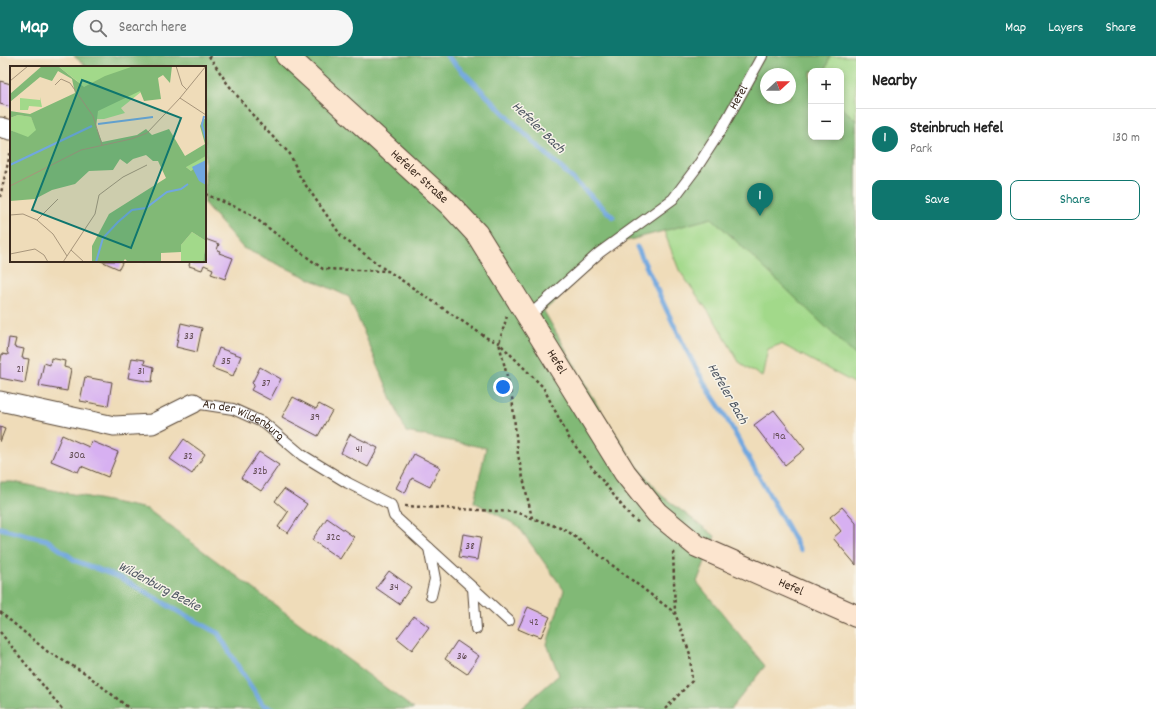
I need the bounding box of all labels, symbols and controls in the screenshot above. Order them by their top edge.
search box [73,10,353,46]
text: Map [20,15,49,42]
icon: search [87,17,109,39]
text: Search here [119,17,187,39]
text: Map [1005,18,1026,38]
text: Layers [1048,18,1083,38]
text: Share [1105,18,1136,38]
inset map [10,66,206,262]
north arrow [760,68,796,104]
map controls [808,68,844,140]
button: + [808,68,844,104]
text: Nearby [872,70,916,94]
street label: Hefel [724,82,754,113]
water label: Hefeler Bach [507,97,570,159]
button: − [808,104,844,140]
text: Steinbruch Hefel [910,118,1003,140]
text: 1 [884,129,886,148]
text: 130 m [1112,129,1140,148]
text: Park [910,140,932,159]
street label: Hefeler Straße [386,145,453,209]
button: Save [872,180,1002,220]
button: Share [1010,180,1140,220]
pin: 1 [747,183,773,216]
house number: 33 [184,329,194,345]
street label: Hefel [541,346,571,378]
house number: 35 [221,354,231,370]
water label: Hefeler Bach [701,360,753,429]
house number: 21 [16,362,24,378]
house number: 31 [137,364,145,380]
house number: 37 [261,376,271,392]
your location [493,377,513,397]
street label: An der Wildenburg [201,395,288,446]
house number: 39 [310,410,320,426]
house number: 19a [773,429,786,445]
house number: 41 [356,442,362,458]
house number: 30a [69,448,86,464]
house number: 32 [183,449,193,465]
house number: 32b [253,464,267,480]
house number: 32c [326,530,340,546]
house number: 38 [465,539,475,555]
water label: Wildenburg Beeke [114,557,204,617]
street label: Hefel [775,573,806,601]
house number: 34 [389,580,399,596]
house number: 42 [529,615,539,631]
house number: 36 [457,649,467,665]

